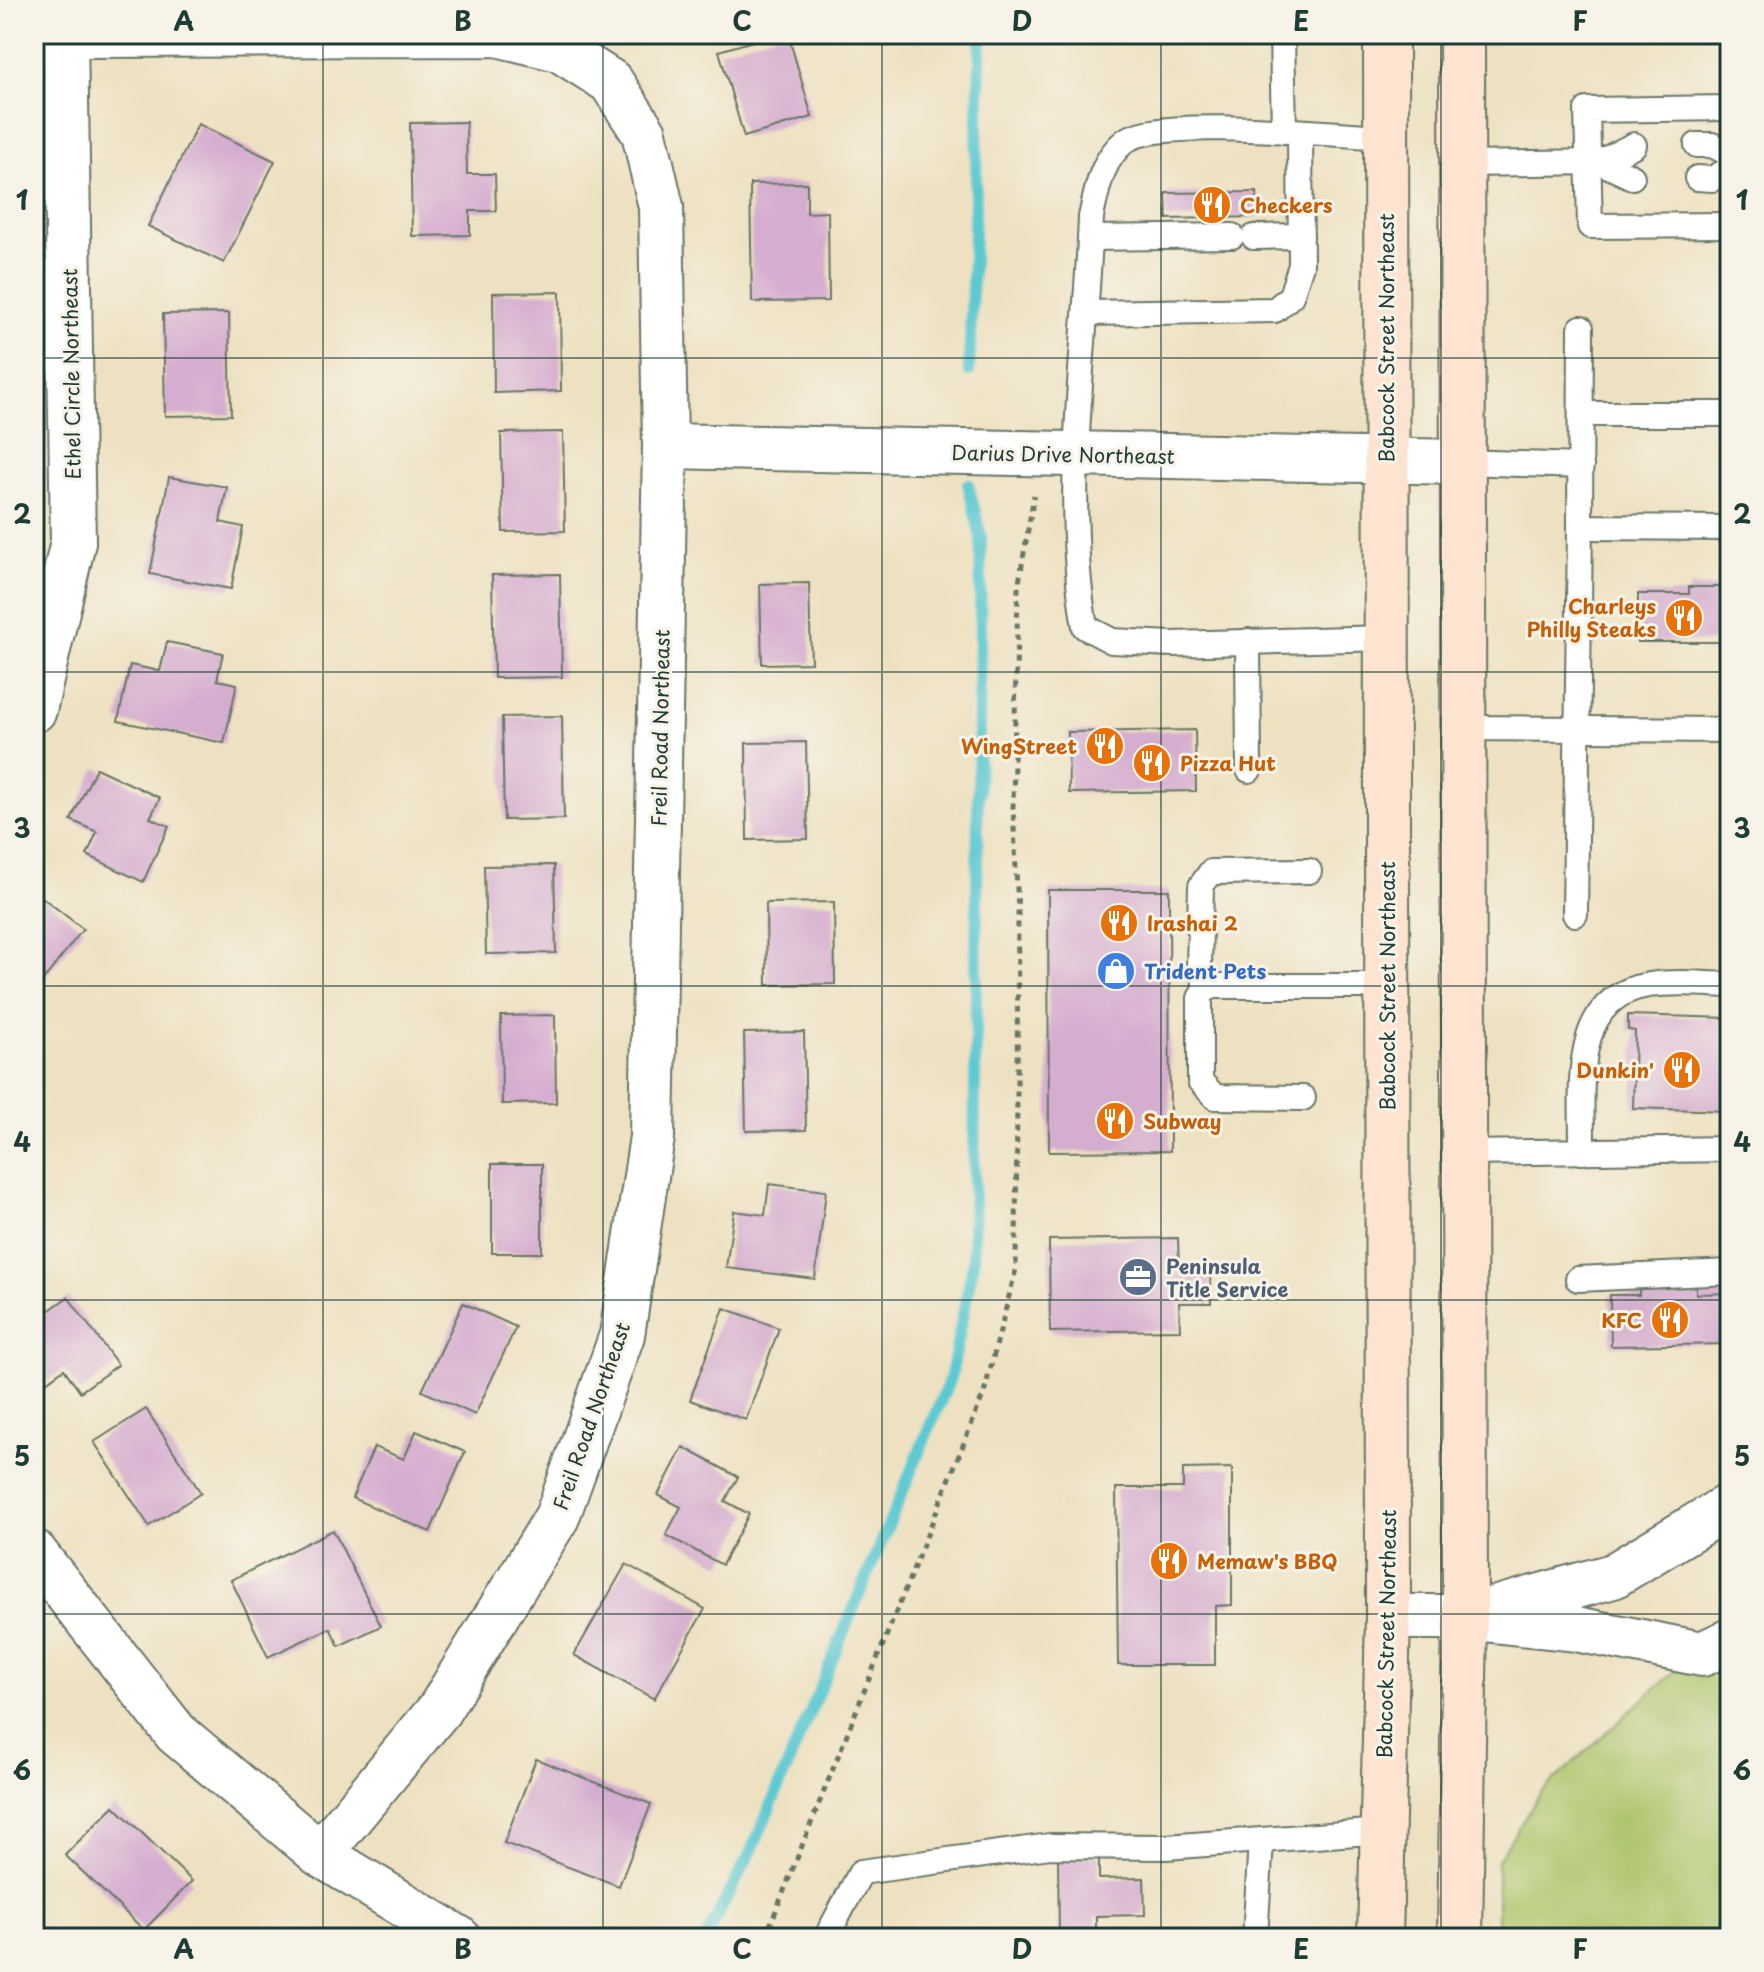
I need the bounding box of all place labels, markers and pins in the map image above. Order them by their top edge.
restaurant icon: Checkers [1191,184,1233,226]
place label: Checkers [1240,190,1333,220]
place label: Charleys Philly Steaks [1527,591,1656,644]
restaurant icon: Charleys Philly Steaks [1663,597,1705,639]
restaurant icon: WingStreet [1084,725,1126,767]
place label: WingStreet [961,731,1077,761]
restaurant icon: Pizza Hut [1131,742,1173,784]
place label: Pizza Hut [1180,748,1276,778]
restaurant icon: Irashai 2 [1098,902,1140,944]
place label: Irashai 2 [1147,908,1238,938]
shop icon: Trident Pets [1095,950,1137,992]
place label: Trident Pets [1144,956,1266,986]
restaurant icon: Dunkin' [1661,1049,1703,1091]
place label: Dunkin' [1576,1055,1654,1085]
restaurant icon: Subway [1094,1100,1136,1142]
place label: Subway [1143,1106,1221,1136]
place label: Peninsula Title Service [1166,1251,1289,1304]
office icon: Peninsula Title Service [1117,1256,1159,1298]
restaurant icon: KFC [1649,1299,1691,1341]
place label: KFC [1601,1305,1642,1335]
restaurant icon: Memaw's BBQ [1148,1540,1190,1582]
place label: Memaw's BBQ [1197,1546,1337,1576]

